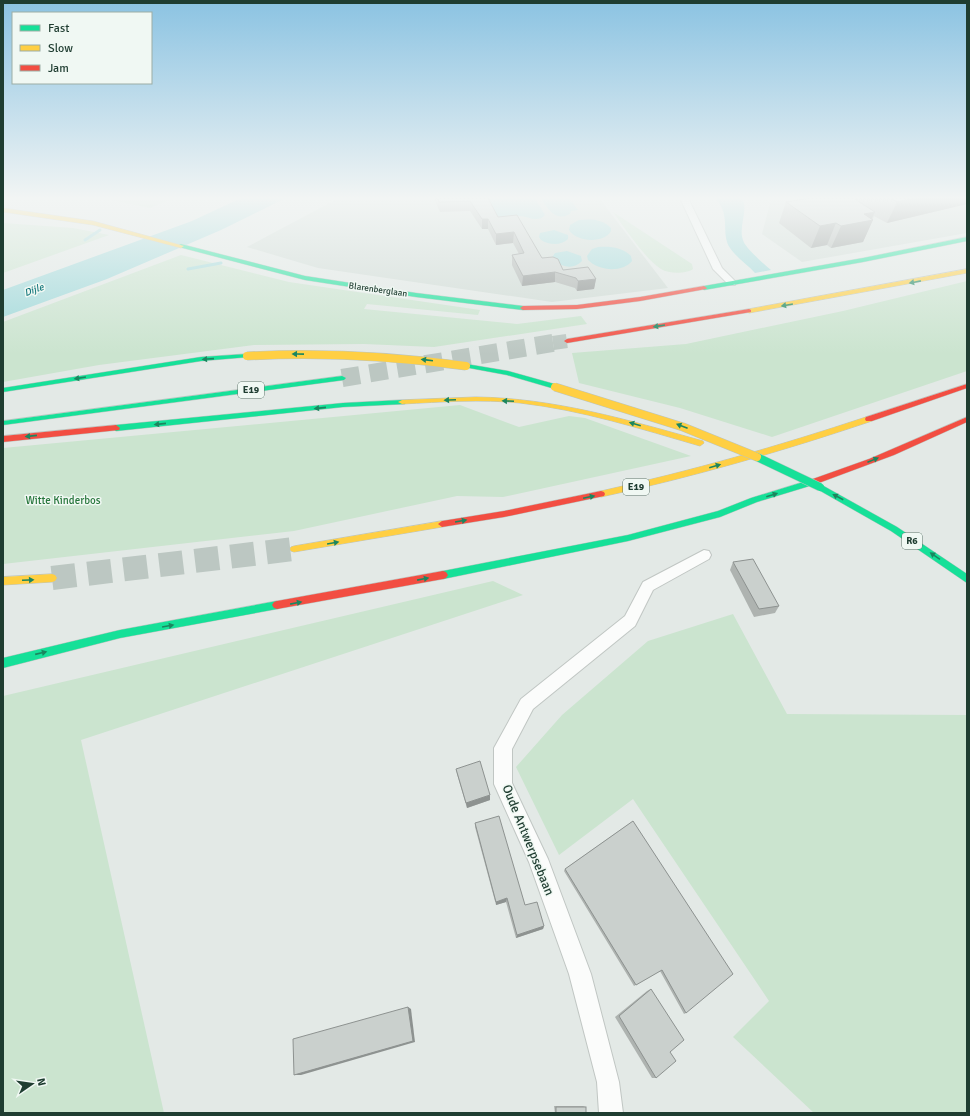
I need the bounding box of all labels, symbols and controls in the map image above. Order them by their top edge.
legend [12,12,152,84]
text: Fast [48,21,69,36]
text: Slow [48,41,73,56]
text: Jam [48,61,69,76]
one-way arrow [909,279,921,285]
street label: Blarenberglaan [348,280,408,300]
water label: Dijle [23,281,46,299]
one-way arrow [781,303,793,309]
one-way arrow [653,323,665,329]
one-way arrow [291,351,304,357]
one-way arrow [202,355,214,362]
one-way arrow [421,357,433,363]
one-way arrow [74,375,86,381]
road number: E19 [238,382,264,398]
one-way arrow [443,397,456,403]
one-way arrow [502,397,514,404]
one-way arrow [314,404,326,411]
one-way arrow [154,420,166,427]
one-way arrow [629,420,642,426]
one-way arrow [676,423,688,429]
one-way arrow [25,433,37,440]
one-way arrow [867,457,879,463]
one-way arrow [709,463,721,469]
road number: E19 [623,479,649,495]
one-way arrow [766,492,778,498]
one-way arrow [583,493,595,499]
one-way arrow [832,493,844,500]
park label: Witte Kinderbos [25,494,101,507]
one-way arrow [455,518,467,524]
road number: R6 [902,533,922,549]
one-way arrow [327,540,339,546]
one-way arrow [930,552,940,560]
one-way arrow [417,575,429,581]
one-way arrow [22,576,34,583]
one-way arrow [290,600,302,606]
one-way arrow [162,623,174,629]
one-way arrow [35,650,47,656]
street label: Oude Antwerpsebaan [498,782,558,898]
north arrow [12,1064,52,1104]
text: N [34,1077,48,1087]

